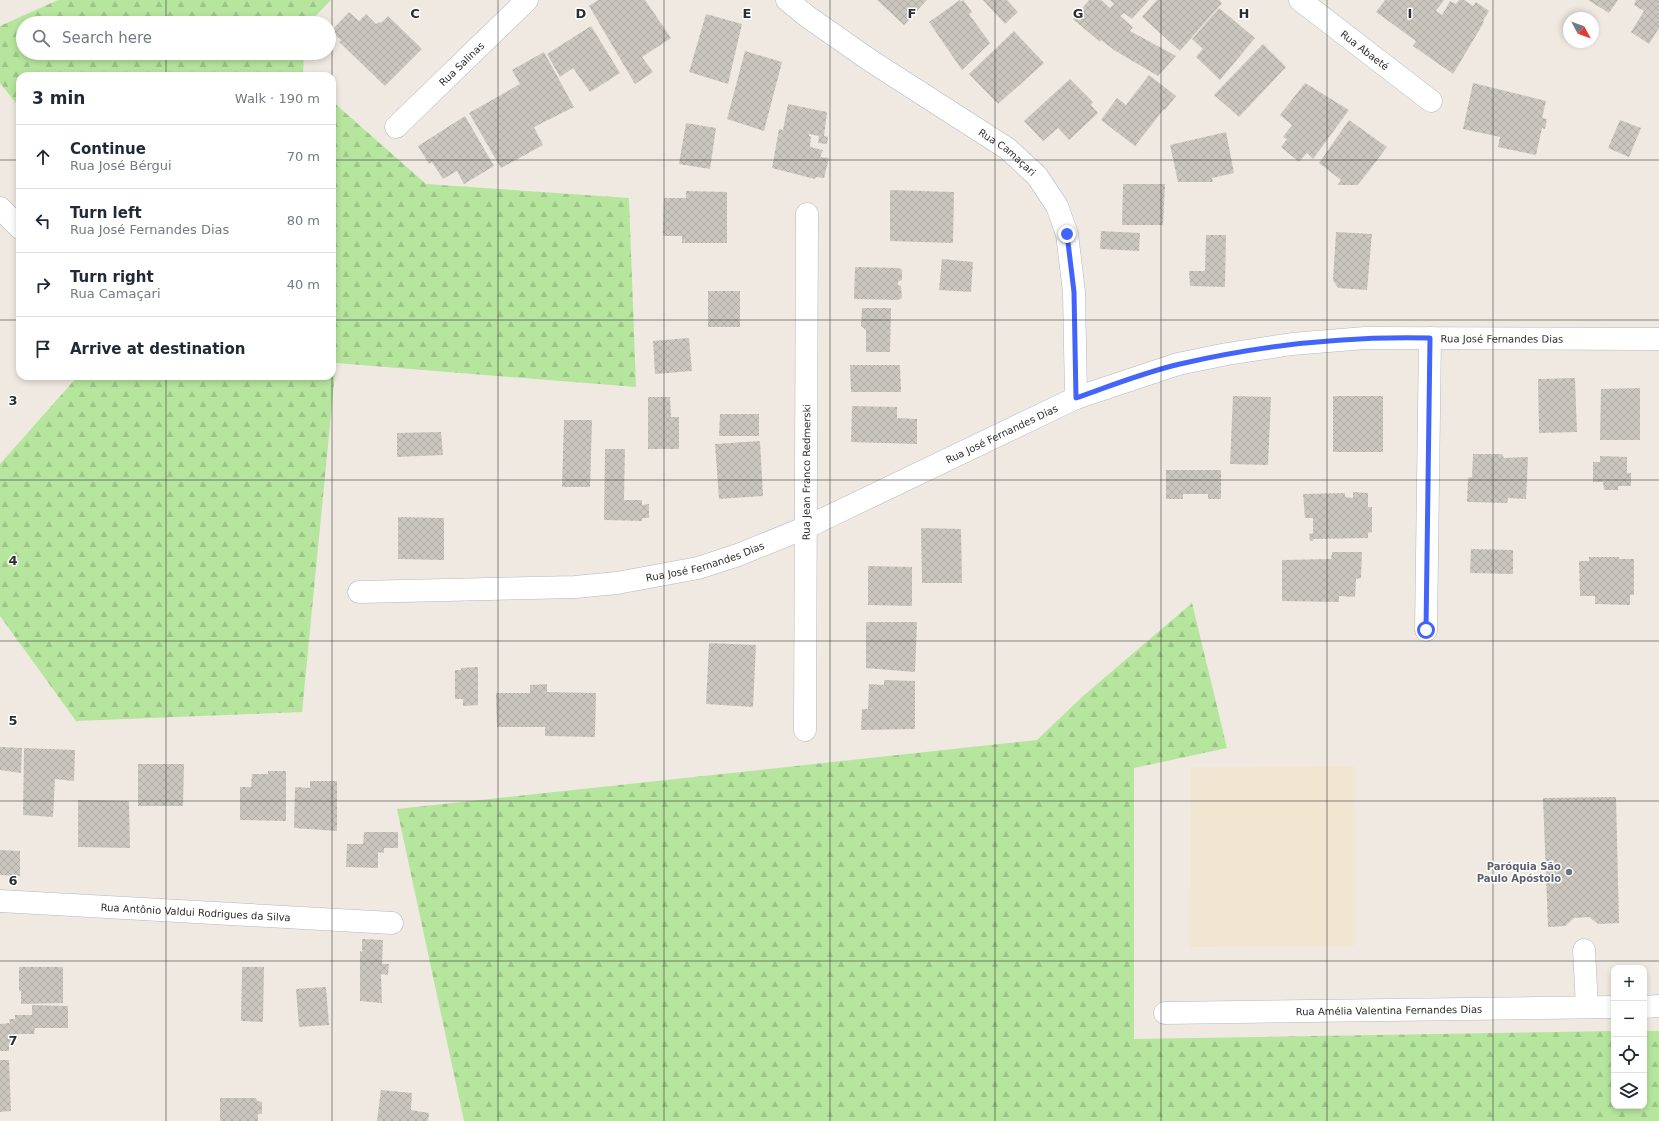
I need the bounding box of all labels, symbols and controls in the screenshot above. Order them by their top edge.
text: C [410,6,420,21]
text: D [576,6,587,21]
text: E [743,6,751,21]
text: F [908,6,916,21]
text: G [1073,6,1083,21]
text: H [1239,6,1249,21]
text: I [1408,6,1412,21]
north arrow [1563,12,1599,48]
search box [16,16,336,60]
icon: search [30,27,52,49]
street label: Rua Abaeté [1338,28,1391,72]
text: Search here [62,29,152,47]
street label: Rua Salinas [437,40,486,88]
text: 3 min [32,88,85,108]
text: Walk · 190 m [235,91,320,106]
street label: Rua Camaçari [977,127,1038,178]
text: Continue [70,140,146,158]
icon: ahead [32,146,54,168]
text: 70 m [287,149,320,164]
text: Rua José Bérgui [70,158,172,173]
text: Turn left [70,204,142,222]
icon: left [32,210,54,232]
text: 80 m [287,213,320,228]
text: Rua José Fernandes Dias [70,222,229,237]
route end [1058,225,1076,243]
text: Turn right [70,268,154,286]
icon: right [32,274,54,296]
text: 40 m [287,277,320,292]
text: Rua Camaçari [70,286,161,301]
street label: Rua José Fernandes Dias [1441,333,1563,345]
icon: arrive [32,338,54,360]
text: Arrive at destination [70,340,245,358]
text: 3 [8,393,18,408]
street label: Rua José Fernandes Dias [944,403,1060,466]
street label: Rua Jean Franco Redmerski [801,404,812,540]
street label: Rua José Fernandes Dias [645,540,766,584]
text: 4 [8,553,18,568]
route start [1417,621,1435,639]
text: 5 [8,713,18,728]
place label: Paróquia São Paulo Apóstolo [1477,861,1561,884]
marker: Paróquia São Paulo Apóstolo [1564,867,1574,877]
text: 6 [8,873,18,888]
street label: Rua Antônio Valdui Rodrigues da Silva [100,902,291,923]
map controls [1611,965,1647,1109]
button: + [1611,965,1647,1001]
button: − [1611,1001,1647,1037]
street label: Rua Amélia Valentina Fernandes Dias [1296,1004,1482,1017]
text: 7 [8,1033,18,1048]
button: locate [1611,1037,1647,1073]
button: layers [1611,1073,1647,1109]

